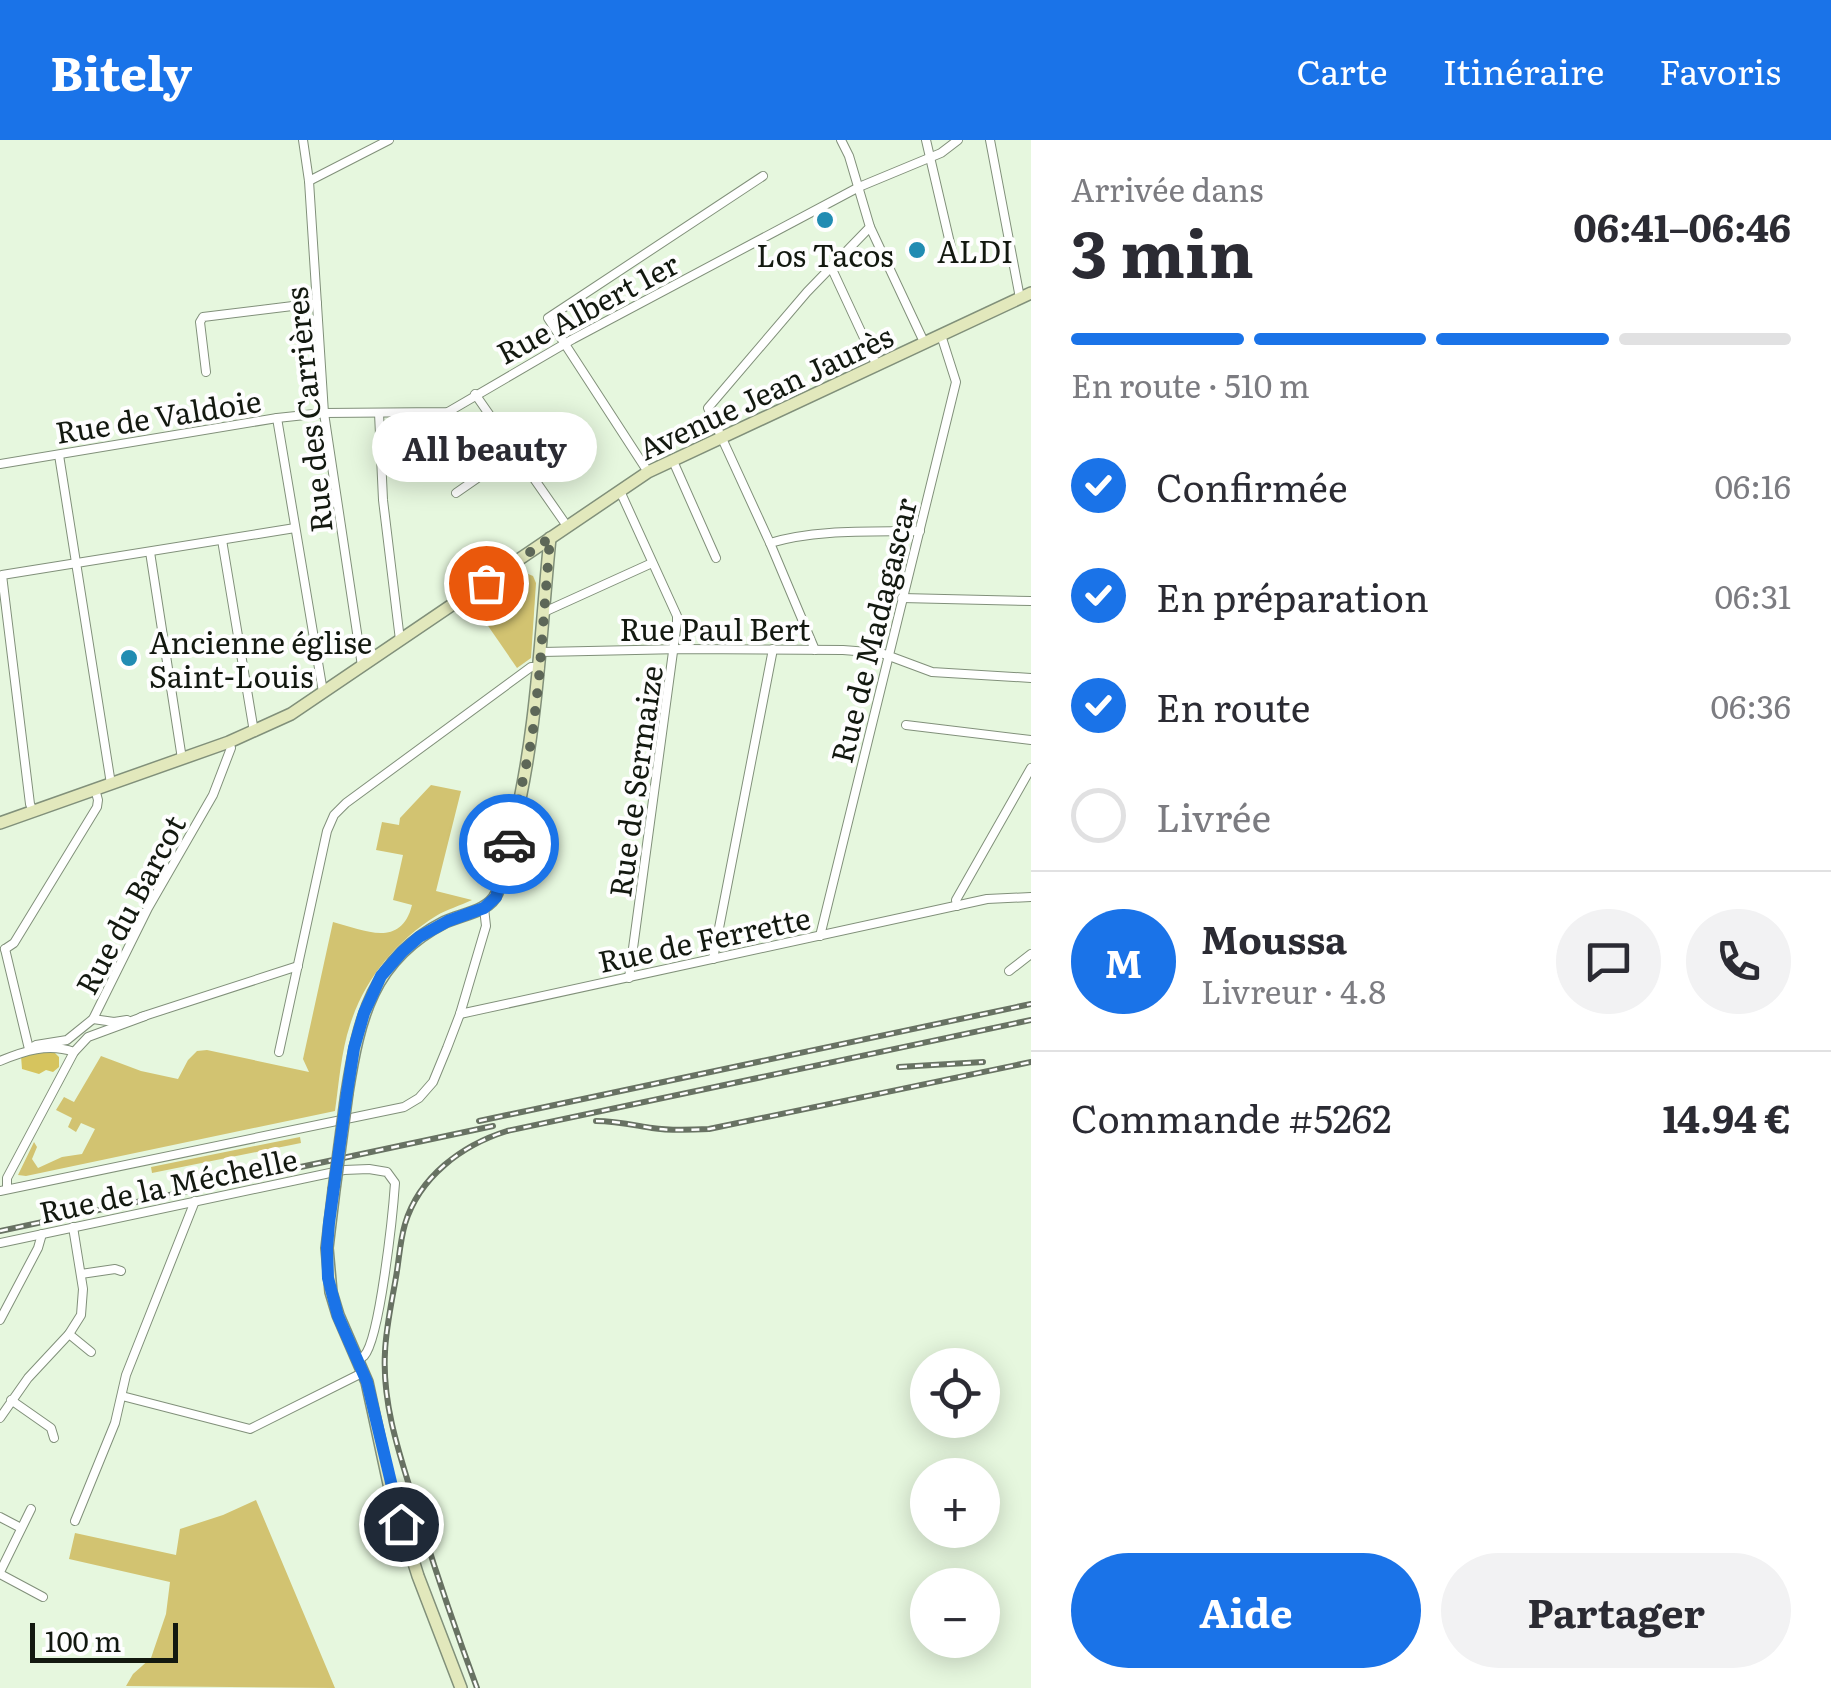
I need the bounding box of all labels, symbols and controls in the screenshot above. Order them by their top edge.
text: Bitely [50,35,192,106]
text: Carte [1296,44,1388,96]
text: Itinéraire [1443,44,1604,96]
text: Favoris [1659,44,1781,96]
text: Arrivée dans [1071,164,1263,212]
text: 06:41–06:46 [1573,197,1791,254]
text: 3 min [1071,201,1254,298]
marker: Los Tacos [814,209,836,231]
place label: ALDI [937,228,1013,272]
place label: Los Tacos [756,232,894,276]
marker: ALDI [906,239,928,261]
street label: Rue Albert 1er [488,240,686,374]
street label: Rue des Carrières [272,285,342,535]
street label: Avenue Jean Jaurès [630,313,900,469]
text: En route · 510 m [1071,360,1310,408]
street label: Rue de Valdoie [52,377,264,453]
callout: All beauty [374,413,598,483]
text: All beauty [402,423,567,471]
text: Confirmée [1156,457,1348,514]
icon: check [1071,458,1126,513]
text: 06:16 [1714,461,1791,509]
street label: Rue de Madagascar [818,493,926,767]
pin [444,541,529,626]
icon: bag [459,556,514,611]
text: En préparation [1156,567,1429,624]
icon: check [1071,568,1126,623]
text: 06:31 [1715,571,1791,619]
street label: Rue Paul Bert [620,606,810,650]
place label: Ancienne église Saint-Louis [149,619,372,697]
marker: Ancienne église Saint-Louis [118,647,140,669]
street label: Rue de Sermaize [596,662,672,900]
text: En route [1156,677,1311,734]
icon: check [1071,678,1126,733]
text: 06:36 [1710,681,1791,729]
text: Livrée [1156,787,1271,844]
courier [459,794,559,894]
street label: Rue du Barcot [63,806,195,1002]
icon: car [482,817,537,872]
street label: Rue de Ferrette [594,894,814,982]
text: Moussa [1201,909,1347,966]
button: chat [1556,909,1661,1014]
button: phone [1686,909,1791,1014]
text: M [1105,933,1142,990]
text: Livreur · 4.8 [1201,966,1386,1014]
text: Commande #5262 [1071,1088,1392,1145]
text: 14.94 € [1663,1088,1791,1145]
street label: Rue de la Méchelle [35,1135,301,1233]
map controls [910,1348,1000,1658]
button: locate [910,1348,1000,1438]
button: + [910,1458,1000,1548]
pin [359,1482,444,1567]
icon: home [374,1497,429,1552]
button: Aide [1071,1553,1421,1668]
button: Partager [1441,1553,1791,1668]
button: − [910,1568,1000,1658]
scale bar [30,1618,178,1662]
text: 100 m [45,1619,122,1661]

